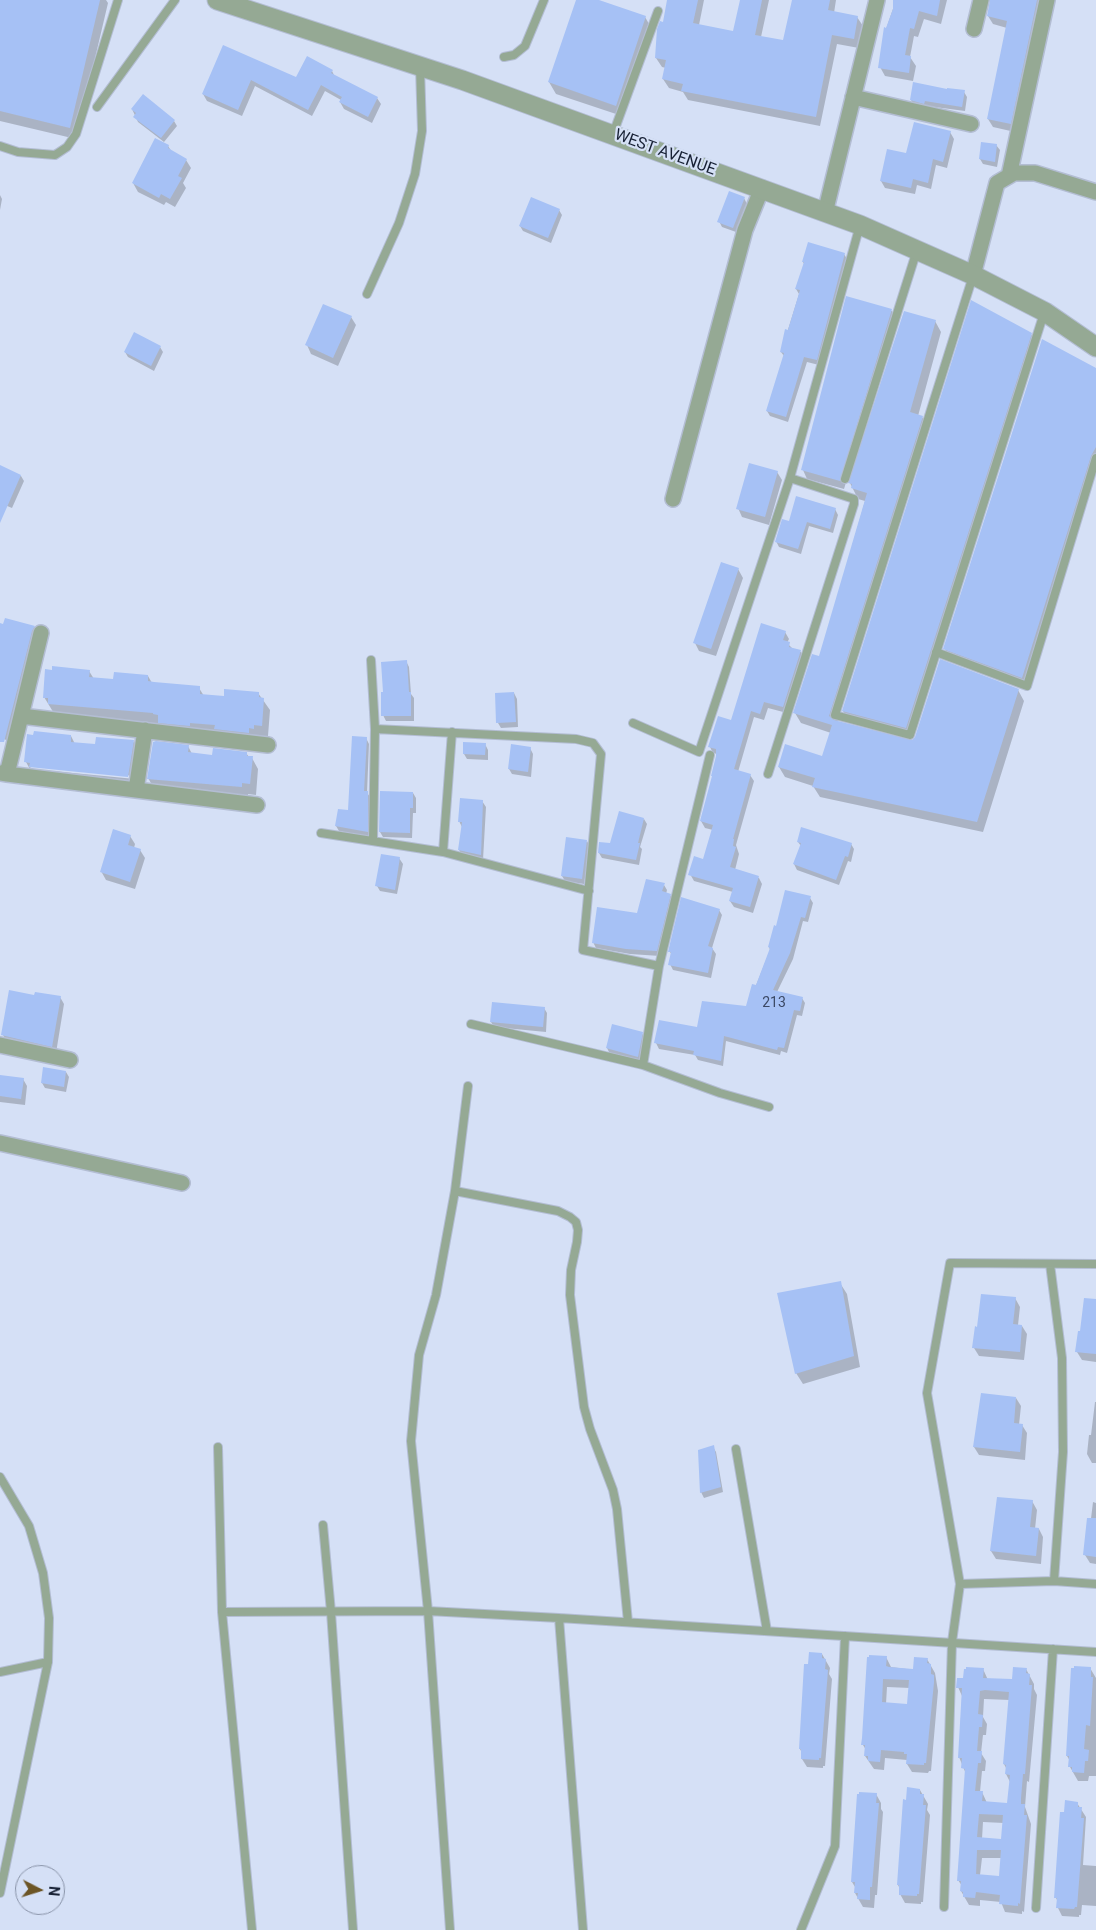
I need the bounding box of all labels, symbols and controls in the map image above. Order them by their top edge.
street label: WEST AVENUE [612,126,718,180]
house number: 213 [762,995,786,1011]
north arrow [15,1865,65,1915]
text: N [46,1886,62,1897]

